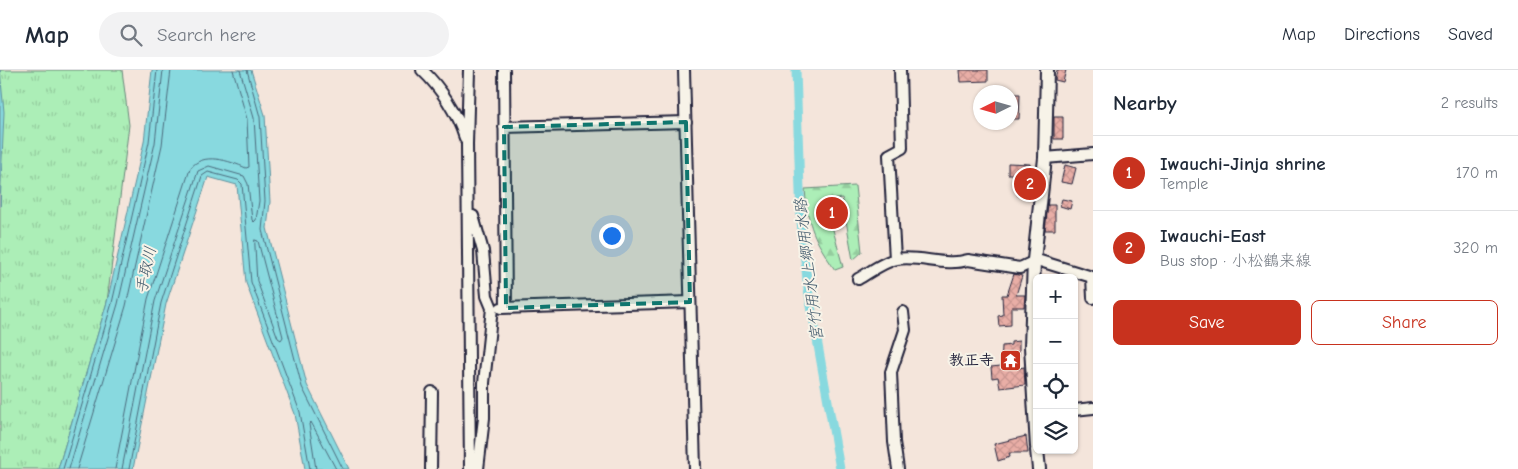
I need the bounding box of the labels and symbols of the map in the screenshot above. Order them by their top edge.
north arrow [973,85,1018,130]
pin: 2 [1014,165,1046,203]
pin: 1 [816,194,848,232]
water label: 宮竹用水上郷用水路 [791,196,827,343]
your location [599,223,625,249]
water label: 手取川 [132,245,160,295]
temple icon: 教正寺 [998,348,1022,372]
place label: 教正寺 [949,351,994,369]

